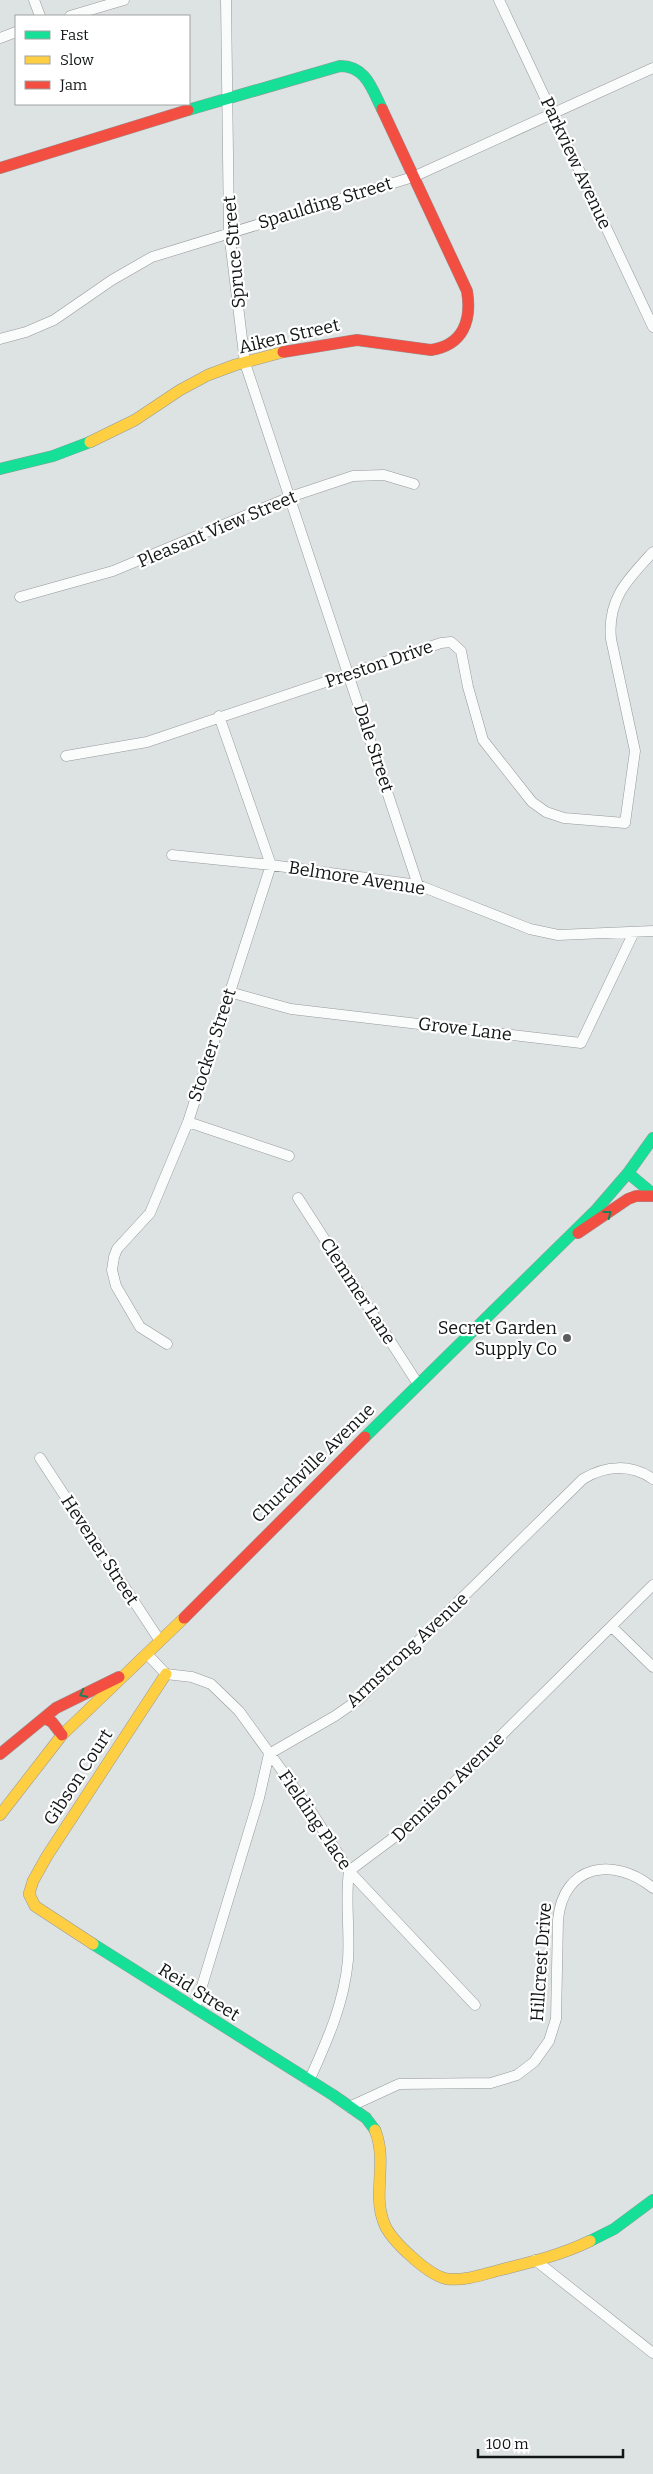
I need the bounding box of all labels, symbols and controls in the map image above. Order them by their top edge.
legend [15,15,190,105]
text: Fast [60,26,89,44]
text: Slow [60,51,95,69]
text: Jam [59,76,88,94]
street label: Parkview Avenue [536,93,616,233]
street label: Spaulding Street [255,172,395,234]
street label: Spruce Street [218,194,250,309]
street label: Aiken Street [236,314,342,358]
street label: Pleasant View Street [134,485,300,572]
street label: Preston Drive [322,635,436,693]
street label: Dale Street [349,701,399,796]
street label: Belmore Avenue [287,856,427,900]
street label: Stocker Street [183,985,241,1104]
street label: Grove Lane [417,1012,513,1046]
one-way arrow [602,1211,612,1220]
street label: Clemmer Lane [315,1234,401,1348]
place label: Secret Garden Supply Co [438,1317,558,1360]
marker: Secret Garden Supply Co [561,1332,573,1344]
street label: Churchville Avenue [247,1399,379,1527]
street label: Hevener Street [56,1491,144,1609]
street label: Armstrong Avenue [341,1588,473,1712]
one-way arrow [79,1688,88,1698]
street label: Gibson Court [39,1724,117,1829]
street label: Dennison Avenue [387,1728,509,1846]
street label: Fielding Place [274,1766,356,1874]
street label: Hillcrest Drive [526,1902,556,2022]
street label: Reid Street [154,1958,244,2026]
scale bar [478,2426,623,2458]
text: 100 m [486,2435,529,2453]

